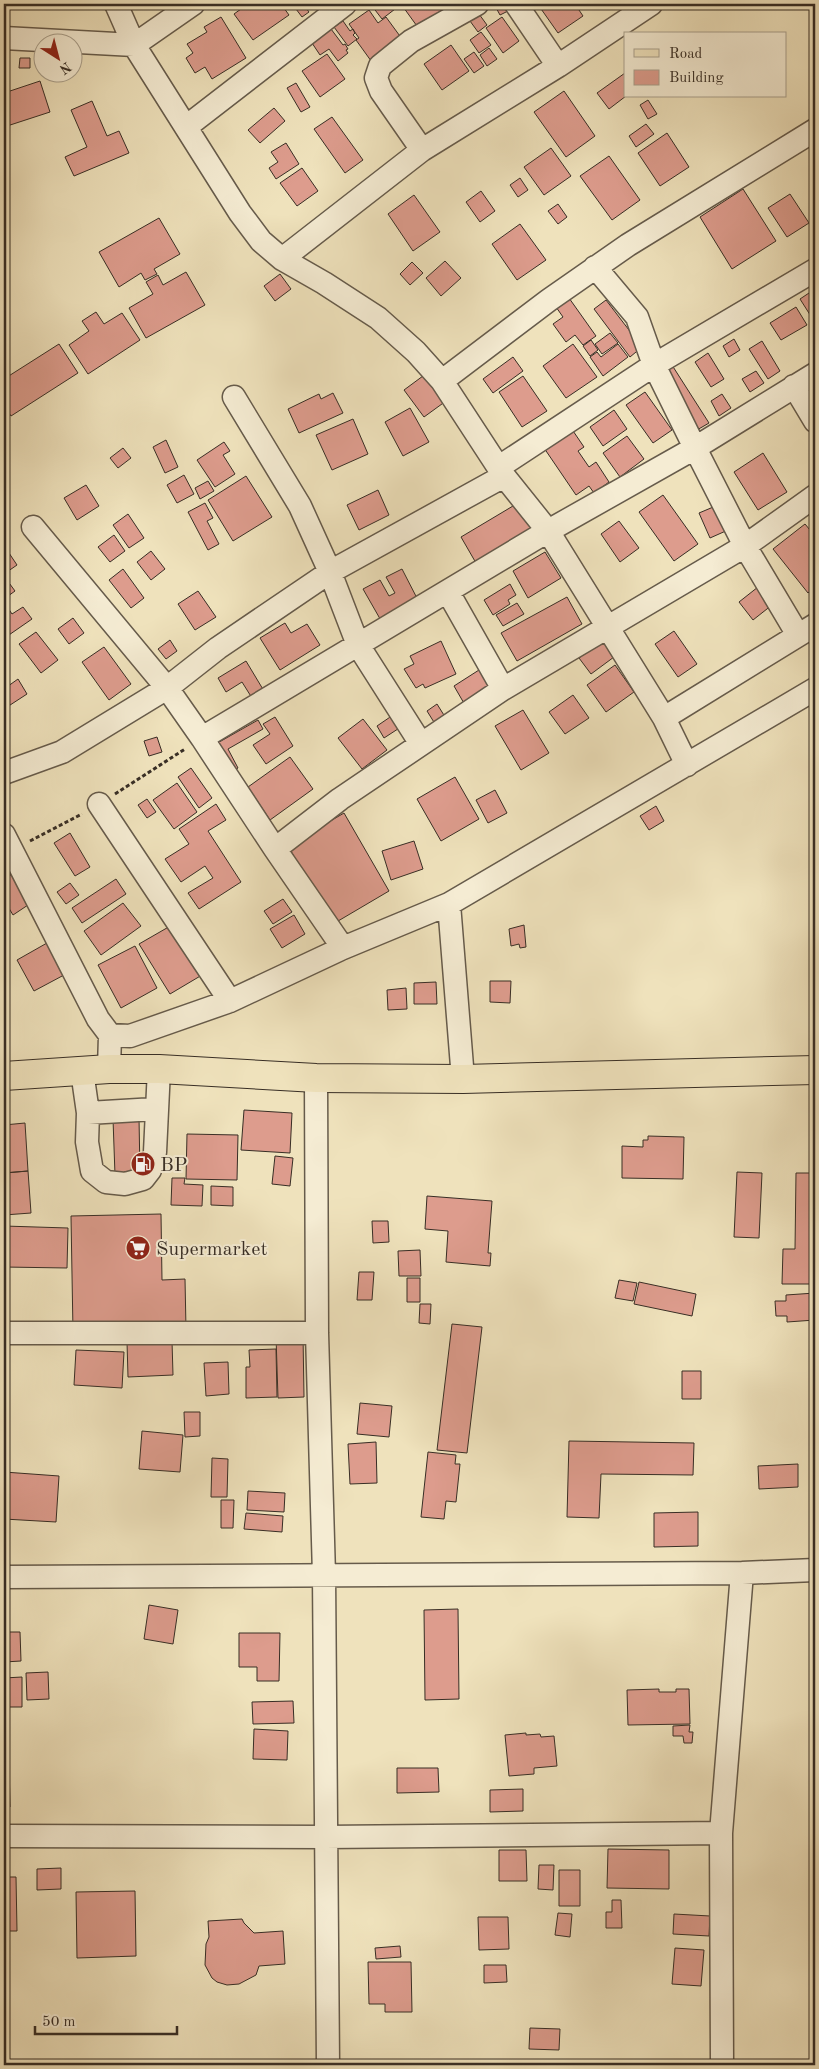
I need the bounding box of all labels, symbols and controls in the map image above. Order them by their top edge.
north arrow [32,32,82,82]
legend [624,32,786,98]
text: Road [669,47,703,62]
text: N [56,59,73,77]
text: Building [669,71,724,86]
fuel station icon: BP [130,1151,156,1177]
place label: BP [160,1156,187,1176]
supermarket icon: Supermarket [125,1235,151,1261]
place label: Supermarket [156,1240,267,1260]
scale bar [35,2004,178,2036]
text: 50 m [42,2015,76,2030]

